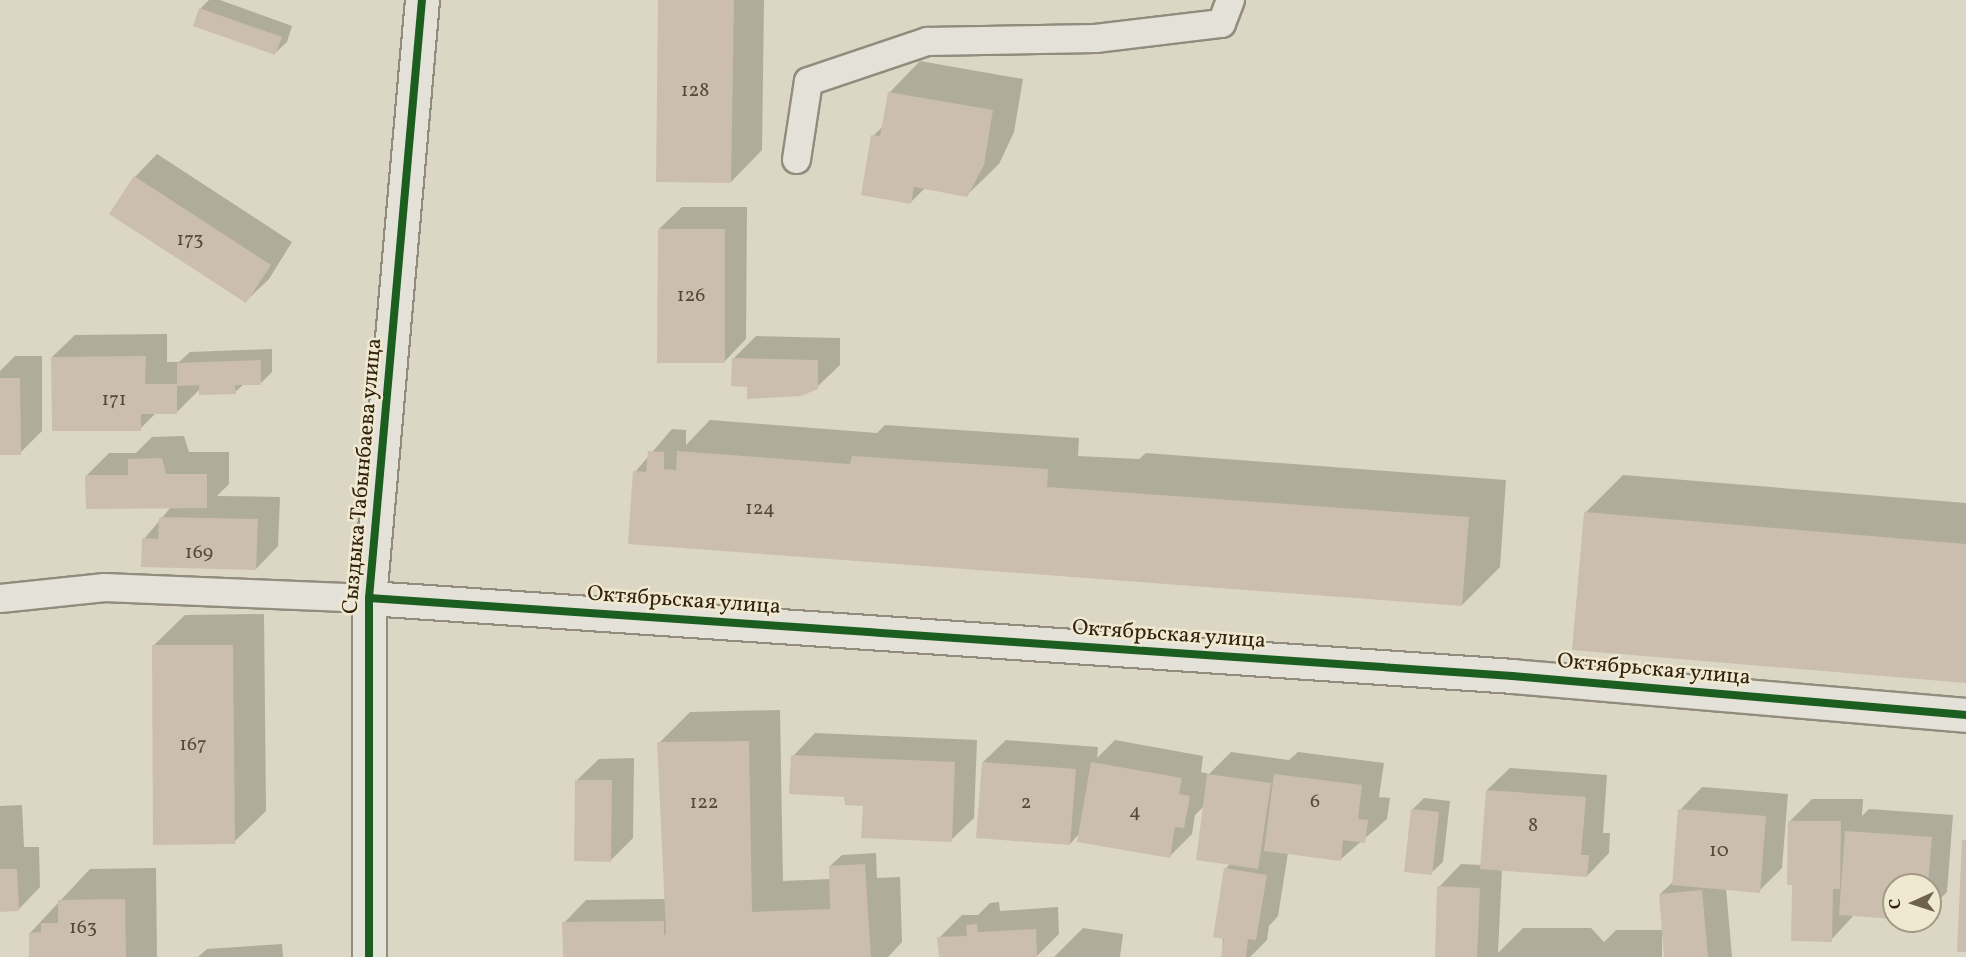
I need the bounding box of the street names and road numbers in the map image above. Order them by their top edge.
street label: Сыздыка Табынбаева улица [338,336,388,616]
street label: Октябрьская улица [586,581,782,621]
street label: Октябрьская улица [1071,615,1267,655]
street label: Октябрьская улица [1556,648,1752,692]

